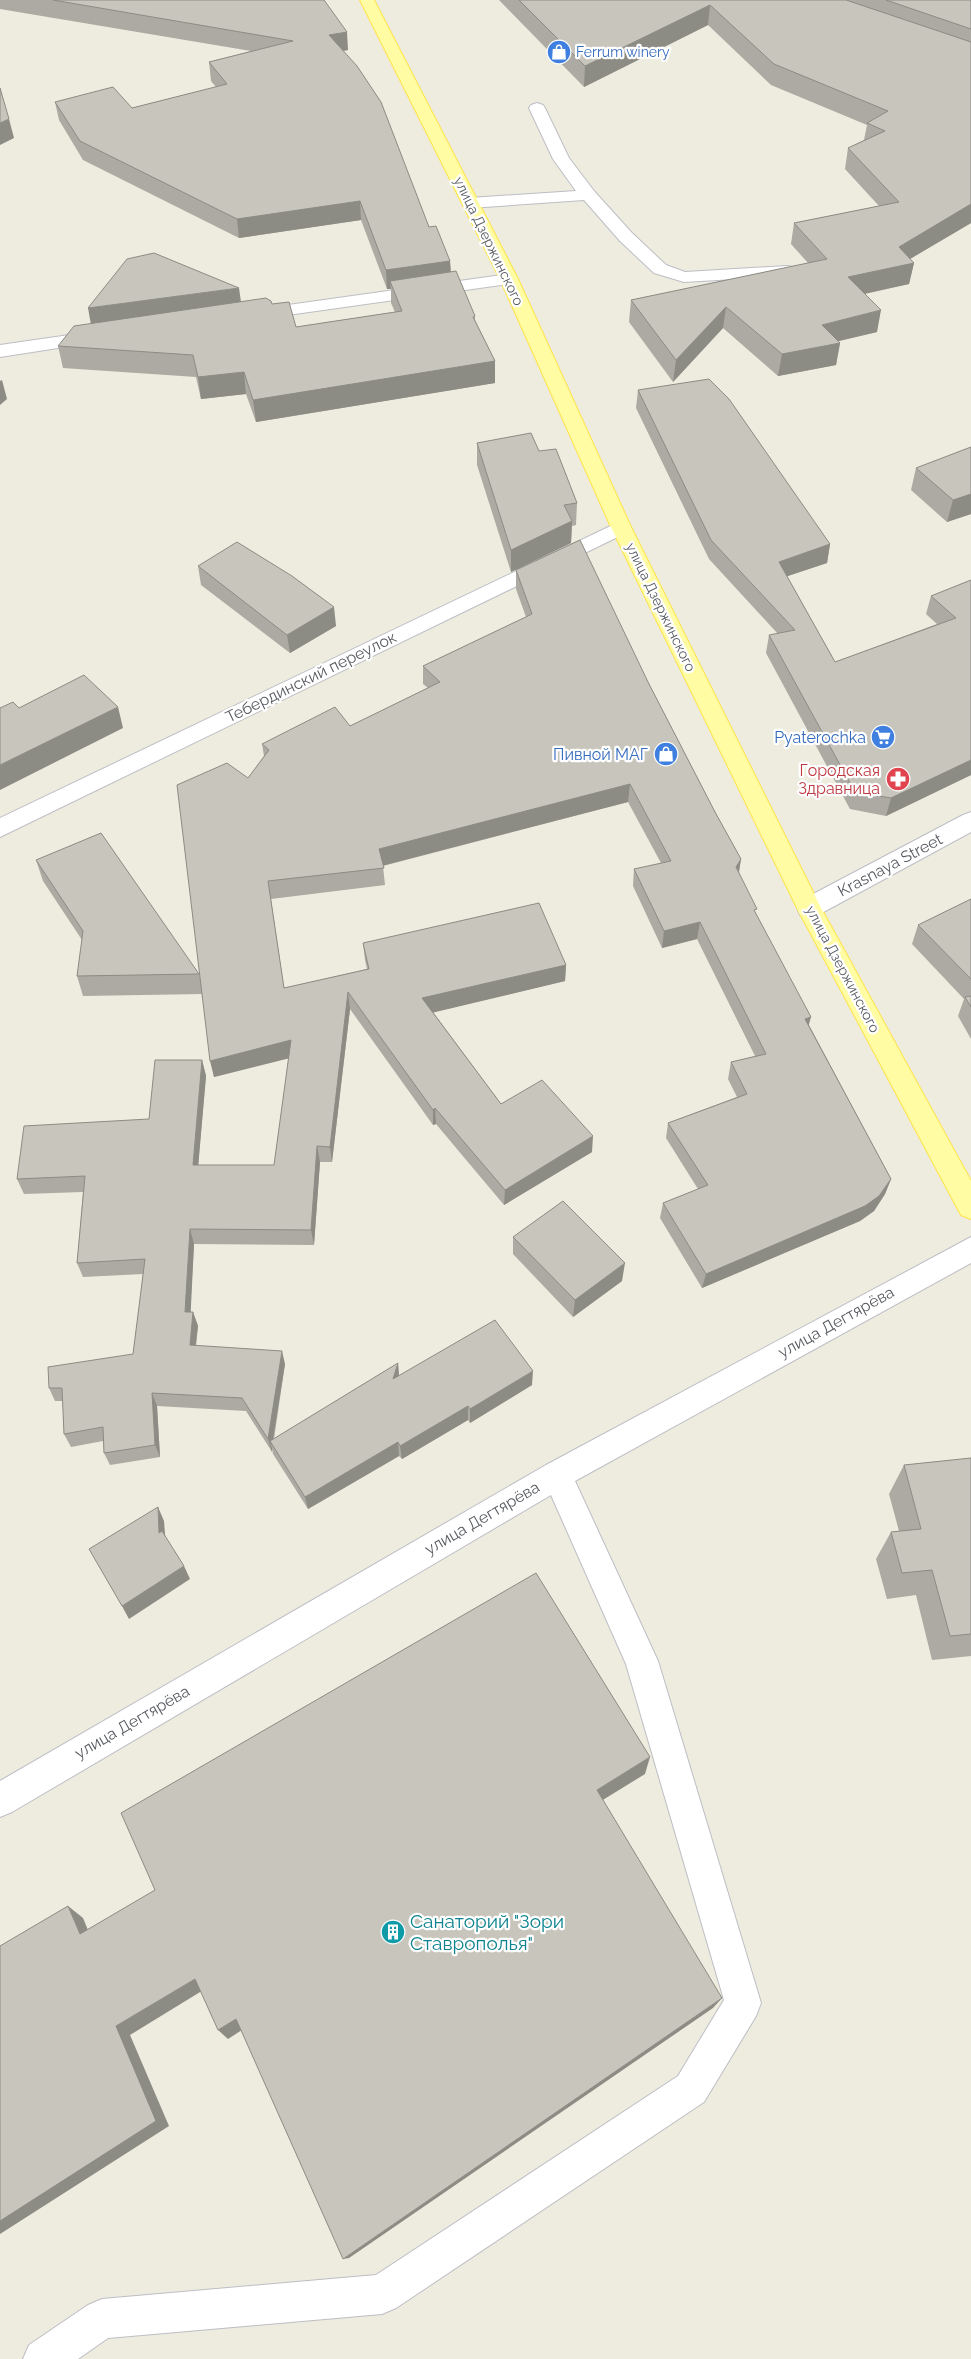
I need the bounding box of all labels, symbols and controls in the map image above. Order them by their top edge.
shop icon: Ferrum winery [546,39,572,65]
place label: Ferrum winery [576,44,670,60]
street label: улица Дзержинского [451,174,527,308]
street label: улица Дзержинского [623,540,699,674]
street label: Тебердинский переулок [222,627,400,727]
supermarket icon: Pyaterochka [870,724,896,750]
place label: Pyaterochka [774,728,866,747]
shop icon: Пивной МАГ [653,741,679,767]
place label: Пивной МАГ [553,745,648,764]
place label: Городская Здравница [798,761,880,798]
pharmacy icon: Городская Здравница [885,766,911,792]
street label: Krasnaya Street [834,829,946,901]
street label: улица Дзержинского [803,903,883,1035]
street label: улица Дегтярёва [775,1282,897,1362]
street label: улица Дегтярёва [421,1477,543,1559]
street label: улица Дегтярёва [71,1681,193,1763]
place label: Санаторий "Зори Ставрополья" [410,1910,564,1954]
building icon: Санаторий "Зори Ставрополья" [380,1919,406,1945]

